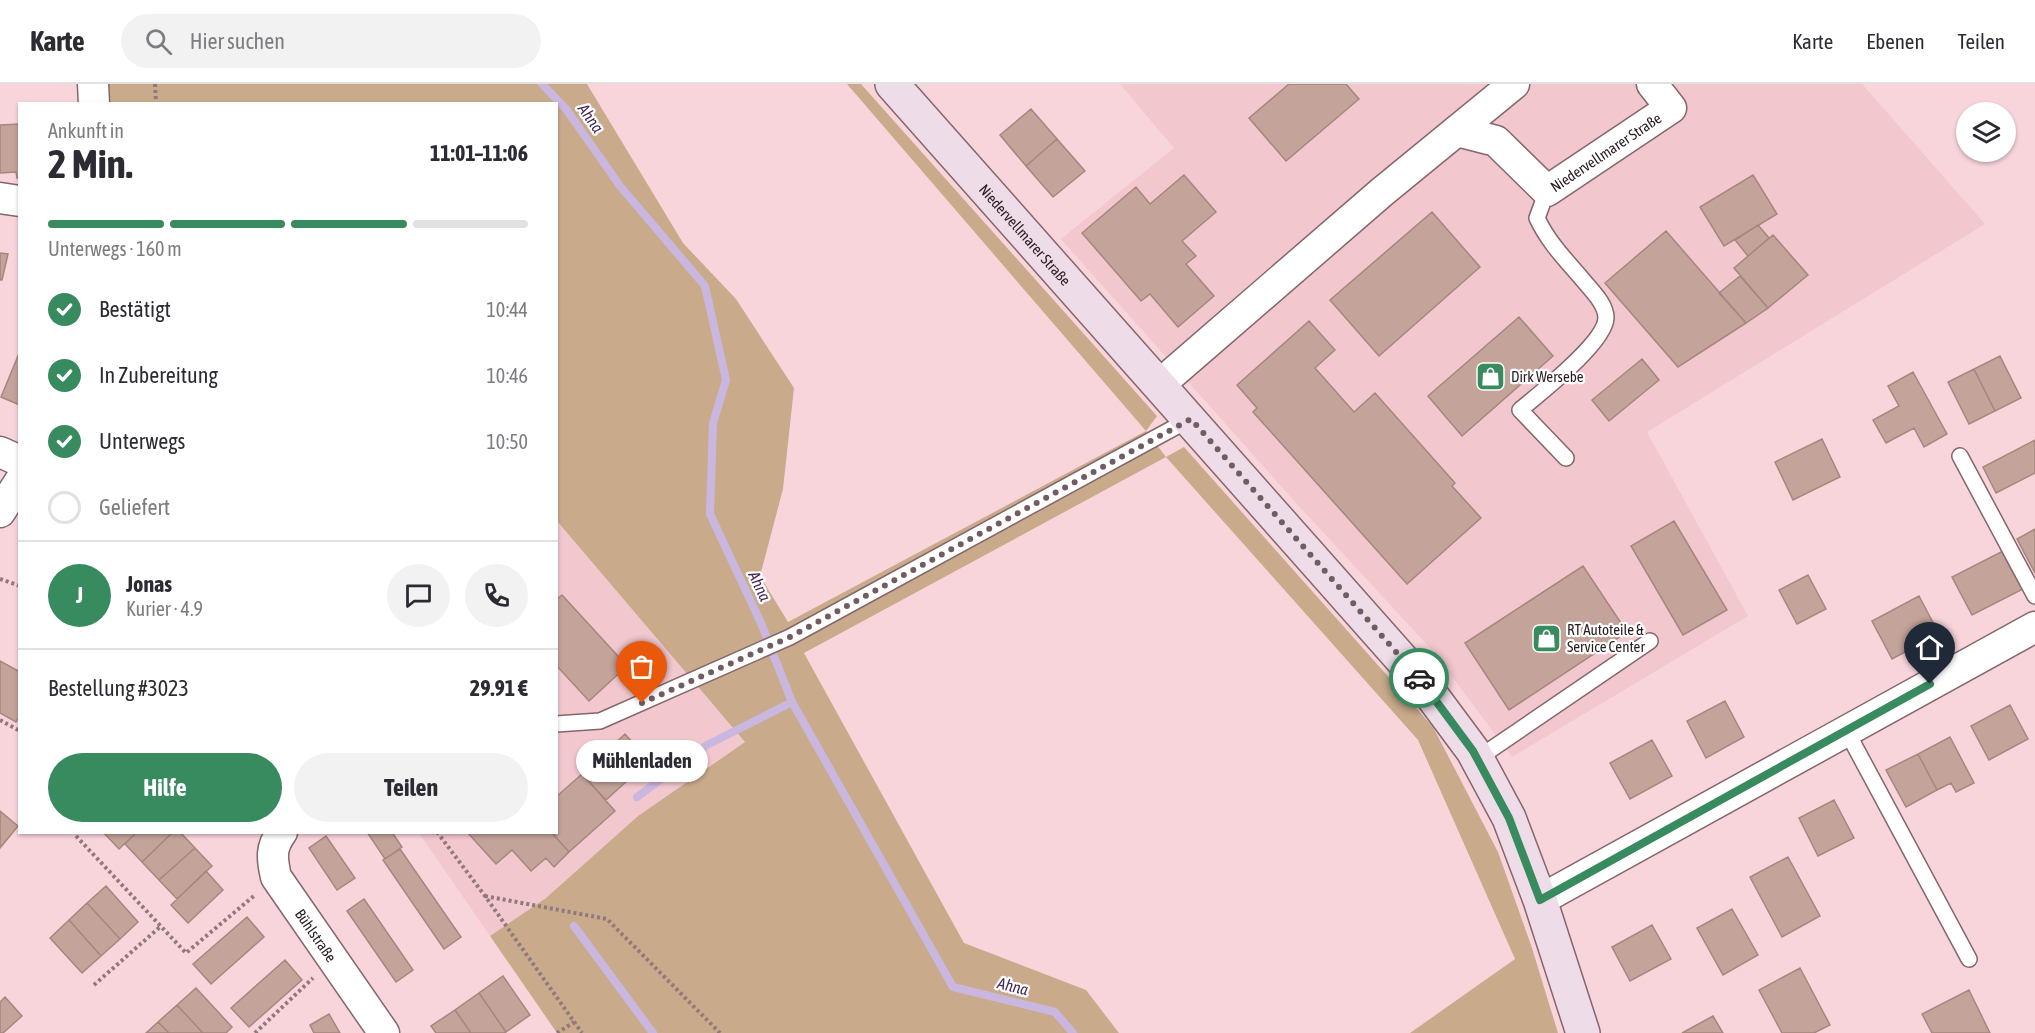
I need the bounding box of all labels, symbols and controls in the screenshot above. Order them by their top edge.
search box [121,14,541,68]
text: Karte [30,25,85,57]
icon: search [142,25,175,58]
text: Hier suchen [190,28,285,54]
text: Karte [1792,29,1833,53]
text: Ebenen [1866,29,1925,53]
text: Teilen [1958,29,2005,53]
water label: Ahna [574,99,608,136]
map controls [1956,102,2016,162]
button: layers [1956,102,2016,162]
street label: Niedervellmarer Straße [1547,109,1664,195]
text: Ankunft in [48,119,124,142]
text: 11:01–11:06 [430,140,528,166]
text: 2 Min. [48,142,133,186]
street label: Niedervellmarer Straße [976,180,1075,289]
text: Unterwegs · 160 m [48,237,182,260]
icon: check [48,293,81,326]
text: Bestätigt [99,296,171,322]
text: 10:44 [486,298,528,321]
icon: check [48,359,81,392]
shop icon: Dirk Wersebe [1474,360,1506,392]
text: In Zubereitung [99,362,218,388]
text: 10:46 [486,364,528,387]
place label: Dirk Wersebe [1511,368,1584,385]
icon: check [48,425,81,458]
text: Unterwegs [99,428,185,454]
text: 10:50 [486,430,528,453]
text: Geliefert [99,494,170,520]
button: chat [387,564,450,627]
button: phone [465,564,528,627]
water label: Ahna [745,567,775,604]
text: Jonas [126,571,172,597]
text: J [76,582,83,608]
text: Kurier · 4.9 [126,597,203,620]
place label: RT Autoteile & Service Center [1567,621,1645,655]
shop icon: RT Autoteile & Service Center [1530,622,1562,654]
pin [1904,622,1955,684]
icon: home [1913,631,1946,664]
pin [616,641,667,703]
courier [1389,648,1449,708]
icon: bag [625,650,658,683]
icon: car [1403,662,1436,695]
text: Bestellung #3023 [48,675,189,701]
text: 29.91 € [470,675,528,701]
callout: Mühlenladen [576,739,708,781]
text: Mühlenladen [592,749,692,772]
button: Hilfe [48,753,282,822]
button: Teilen [294,753,528,822]
street label: Bühlstraße [292,905,340,965]
water label: Ahna [995,973,1031,999]

